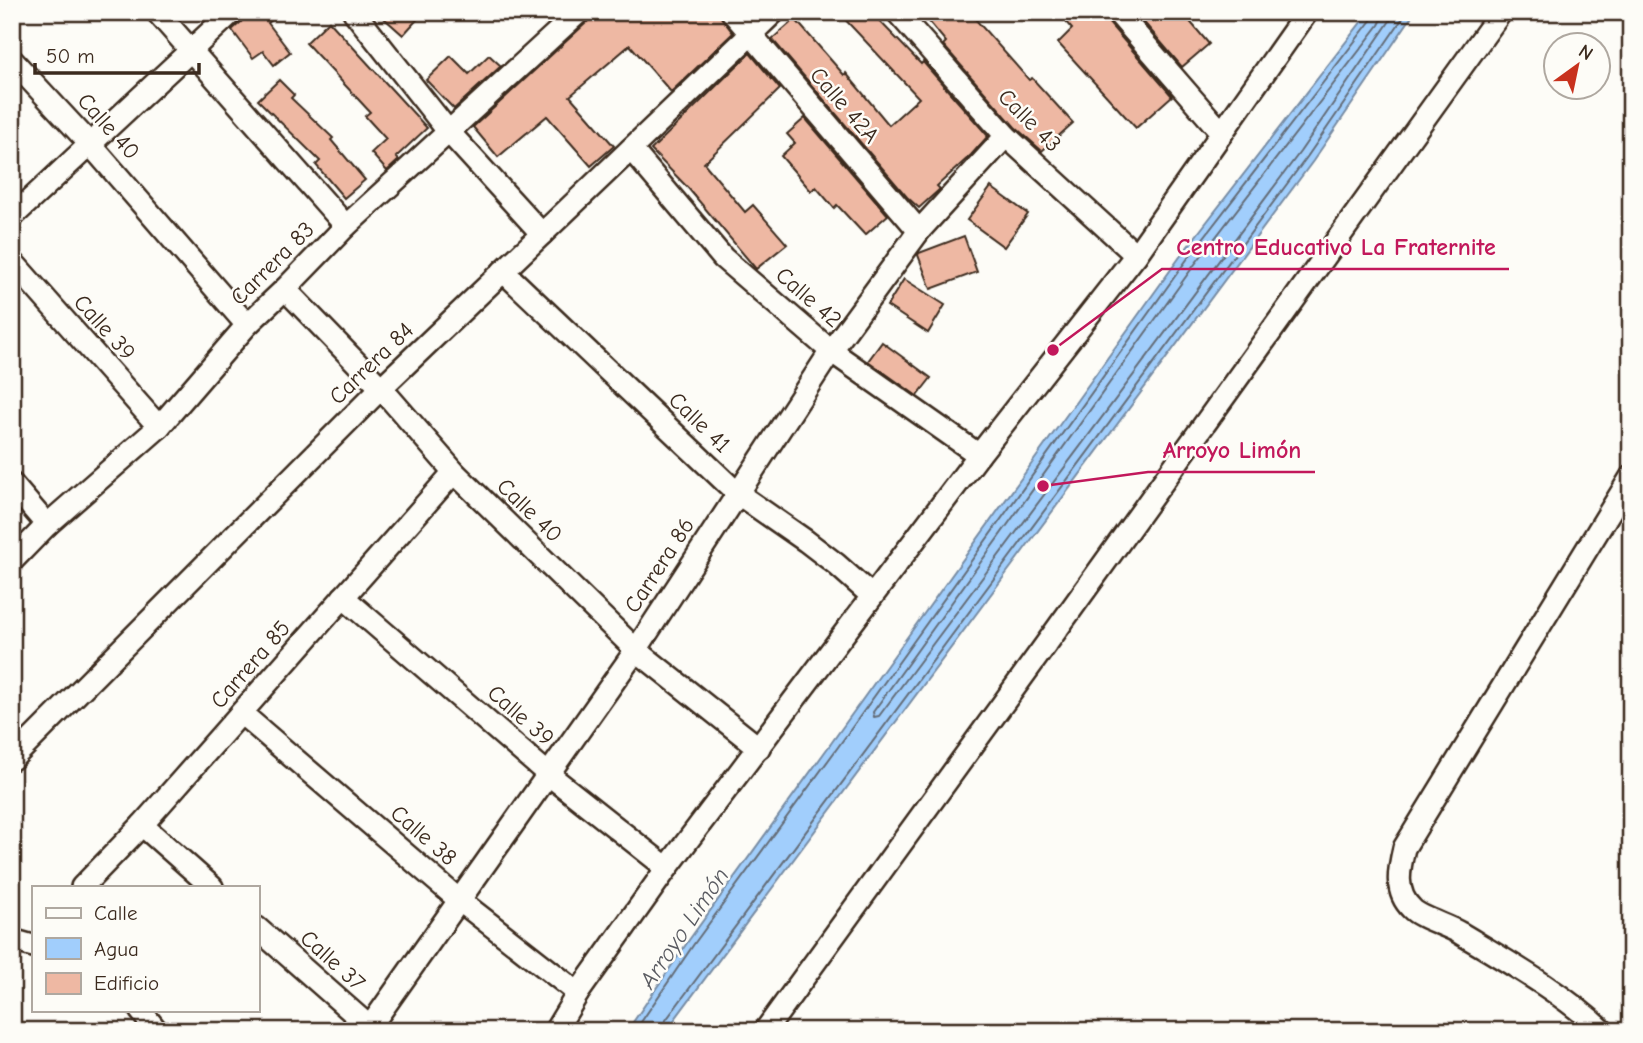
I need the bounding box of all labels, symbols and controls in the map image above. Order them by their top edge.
scale bar [35,32,200,76]
north arrow [1542,32,1612,102]
text: N [1575,40,1597,65]
text: 50 m [46,44,95,68]
street label: Calle 42A [804,62,885,149]
street label: Calle 43 [993,83,1067,157]
street label: Calle 40 [72,87,146,165]
street label: Carrera 83 [225,216,320,311]
callout: Centro Educativo La Fraternite [1162,224,1509,269]
text: Centro Educativo La Fraternite [1176,233,1496,261]
street label: Calle 42 [770,261,847,333]
street label: Calle 39 [68,289,141,366]
street label: Carrera 84 [324,317,419,410]
street label: Calle 41 [663,386,736,458]
callout: Arroyo Limón [1148,427,1315,472]
text: Arroyo Limón [1163,436,1301,464]
street label: Calle 40 [491,473,568,548]
street label: Carrera 86 [619,513,700,618]
street label: Carrera 85 [205,615,296,714]
street label: Calle 39 [482,679,559,752]
street label: Calle 38 [385,799,462,871]
water label: Arroyo Limón [633,862,735,995]
legend [32,886,259,1012]
text: Calle [94,901,137,925]
street label: Calle 37 [295,924,371,997]
text: Agua [94,937,139,961]
text: Edificio [94,971,159,995]

